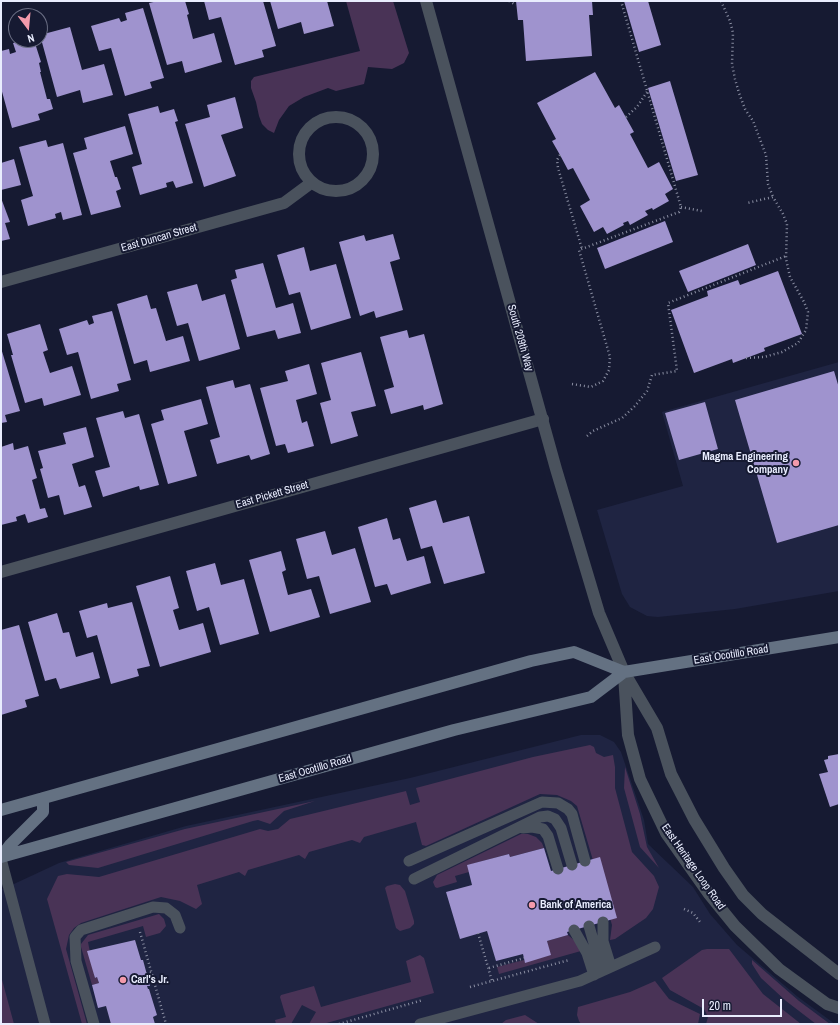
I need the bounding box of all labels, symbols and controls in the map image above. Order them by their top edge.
north arrow [8,8,48,48]
text: N [26,31,36,46]
street label: East Duncan Street [120,221,198,255]
street label: South 209th Way [504,303,536,373]
place label: Magma Engineering Company [702,450,788,476]
marker: Magma Engineering Company [791,458,801,468]
street label: East Pickett Street [234,478,310,512]
street label: East Ocotillo Road [693,643,769,667]
street label: East Ocotillo Road [277,752,353,786]
street label: East Heritage Loop Road [658,822,728,912]
place label: Bank of America [540,898,611,912]
marker: Bank of America [527,900,537,910]
place label: Carl's Jr. [131,973,169,987]
marker: Carl's Jr. [118,975,128,985]
scale bar [704,991,784,1017]
text: 20 m [709,998,731,1014]

